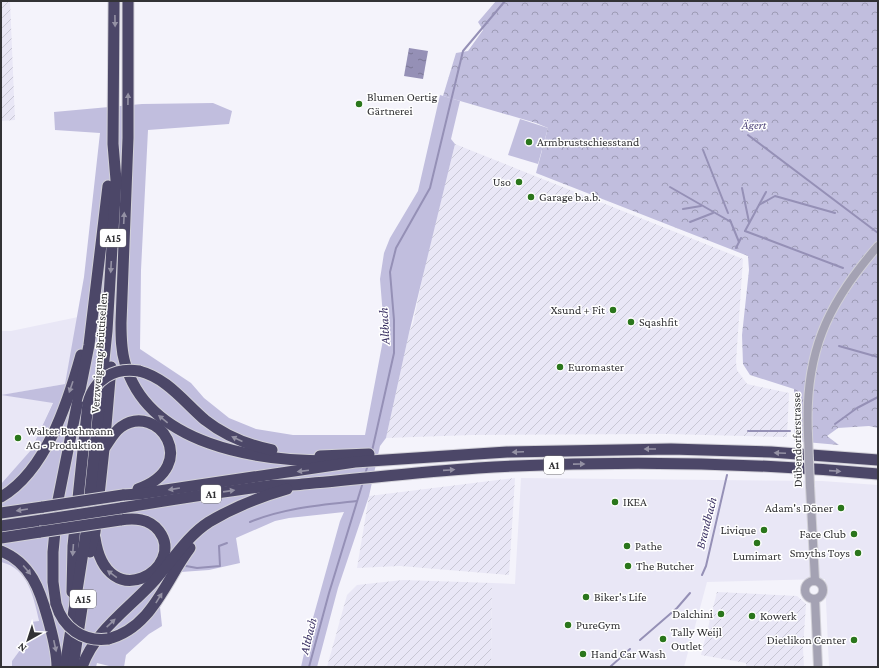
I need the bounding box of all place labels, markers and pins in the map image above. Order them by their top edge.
place label: Blumen Oertig Gärtnerei [367,90,437,118]
marker: Blumen Oertig Gärtnerei [354,99,364,109]
place label: Armbrustschiesstand [537,135,640,149]
marker: Armbrustschiesstand [524,137,534,147]
place label: Uso [493,175,511,189]
marker: Uso [514,177,524,187]
place label: Garage b.a.b. [539,190,601,204]
marker: Garage b.a.b. [526,192,536,202]
place label: Xsund + Fit [551,303,606,317]
marker: Xsund + Fit [608,305,618,315]
place label: Sqashfit [639,315,679,329]
marker: Sqashfit [626,317,636,327]
place label: Euromaster [568,360,625,374]
marker: Euromaster [555,362,565,372]
place label: Walter Buchmann AG - Produktion [26,424,114,452]
marker: Walter Buchmann AG - Produktion [13,433,23,443]
place label: IKEA [623,495,647,509]
marker: IKEA [610,497,620,507]
place label: Adam's Döner [765,501,834,515]
marker: Adam's Döner [836,503,846,513]
place label: Livique [720,523,756,537]
marker: Livique [759,525,769,535]
place label: Face Club [800,527,846,541]
marker: Face Club [849,529,859,539]
marker: Lumimart [752,538,762,548]
place label: Pathe [635,539,662,553]
marker: Pathe [622,541,632,551]
place label: Smyths Toys [790,546,850,560]
marker: Smyths Toys [853,548,863,558]
place label: Lumimart [733,549,782,563]
place label: The Butcher [636,559,695,573]
marker: The Butcher [623,561,633,571]
place label: Biker's Life [594,590,647,604]
marker: Biker's Life [581,592,591,602]
place label: Dalchini [672,607,713,621]
marker: Dalchini [716,609,726,619]
place label: Kowerk [760,609,797,623]
marker: Kowerk [747,611,757,621]
place label: PureGym [576,618,621,632]
marker: PureGym [563,620,573,630]
place label: Tally Weijl Outlet [671,625,722,653]
place label: Dietlikon Center [767,633,847,647]
marker: Tally Weijl Outlet [658,634,668,644]
marker: Dietlikon Center [849,635,859,645]
place label: Hand Car Wash [591,647,666,661]
marker: Hand Car Wash [578,649,588,659]

